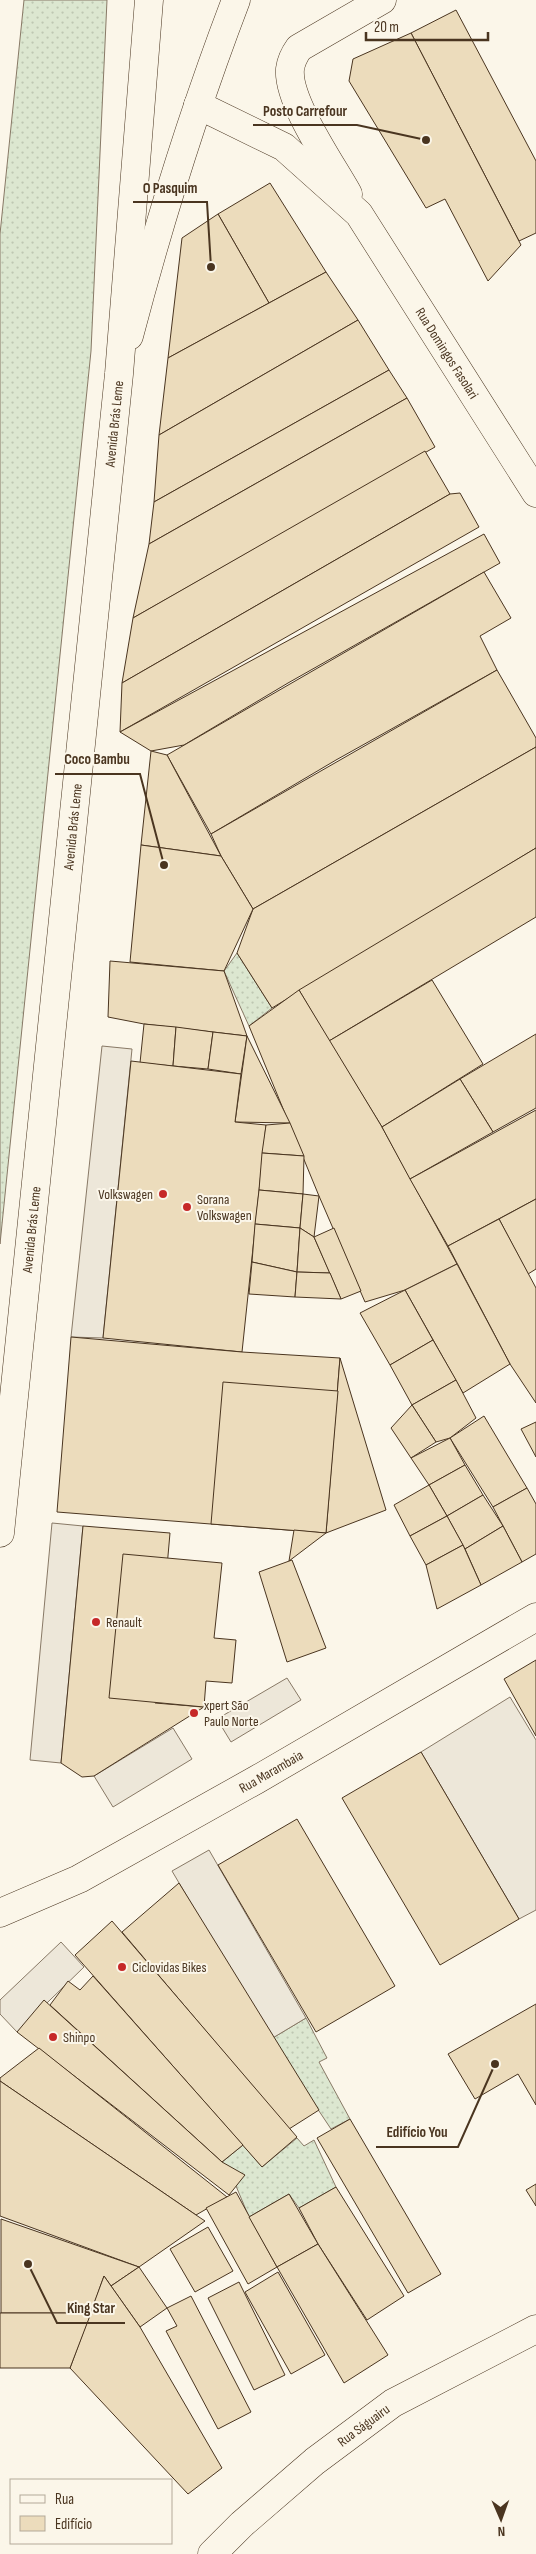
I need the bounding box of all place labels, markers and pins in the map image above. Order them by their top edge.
callout: Posto Carrefour [253,95,357,125]
callout: O Pasquim [133,172,207,202]
callout: Coco Bambu [55,744,140,774]
place label: Volkswagen [98,1186,153,1203]
marker: Volkswagen [157,1188,169,1200]
place label: Sorana Volkswagen [197,1191,252,1224]
marker: Sorana Volkswagen [181,1201,193,1213]
place label: Renault [106,1614,142,1631]
marker: Renault [90,1616,102,1628]
place label: xpert São Paulo Norte [204,1697,259,1730]
marker: xpert São Paulo Norte [188,1707,200,1719]
place label: Ciclovidas Bikes [132,1959,206,1976]
marker: Ciclovidas Bikes [116,1961,128,1973]
place label: Shinpo [63,2029,95,2046]
marker: Shinpo [47,2031,59,2043]
callout: Edifício You [376,2117,458,2147]
callout: King Star [57,2293,125,2323]

